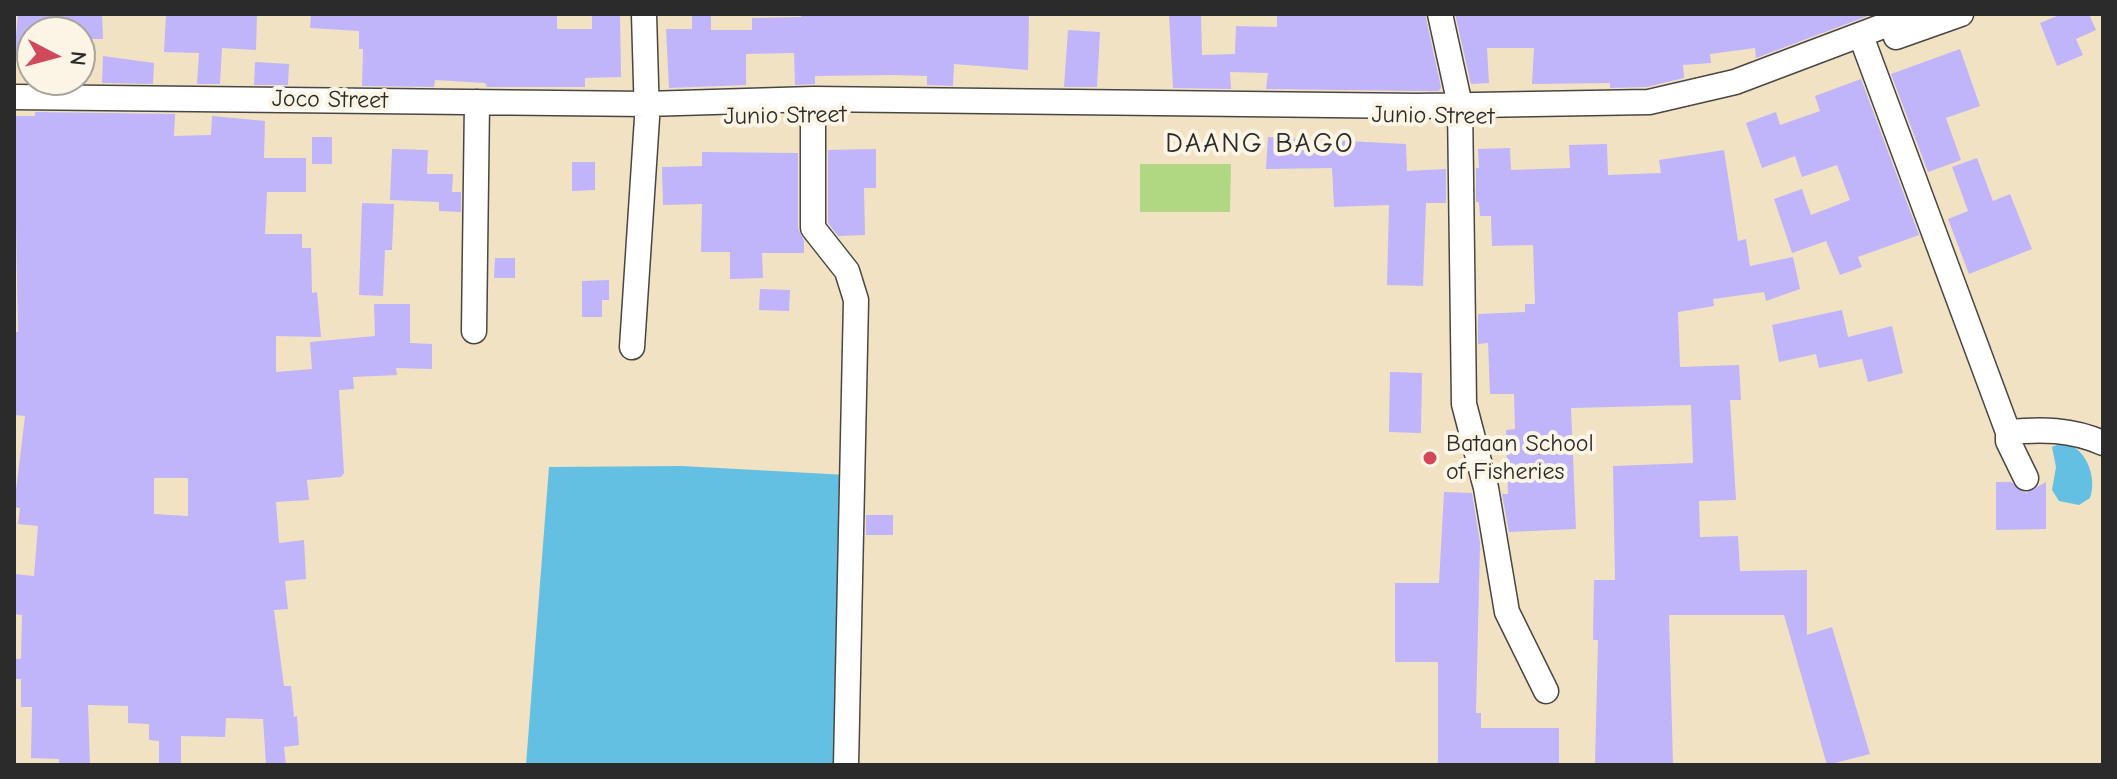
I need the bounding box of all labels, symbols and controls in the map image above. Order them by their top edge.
north arrow [16,16,96,96]
text: N [64,50,92,67]
street label: Joco Street [272,85,388,115]
street label: Junio Street [723,101,847,131]
street label: Junio Street [1371,101,1495,131]
district label: DAANG BAGO [1165,127,1355,161]
place label: Bataan School of Fisheries [1446,430,1594,486]
marker: Bataan School of Fisheries [1421,449,1439,467]

